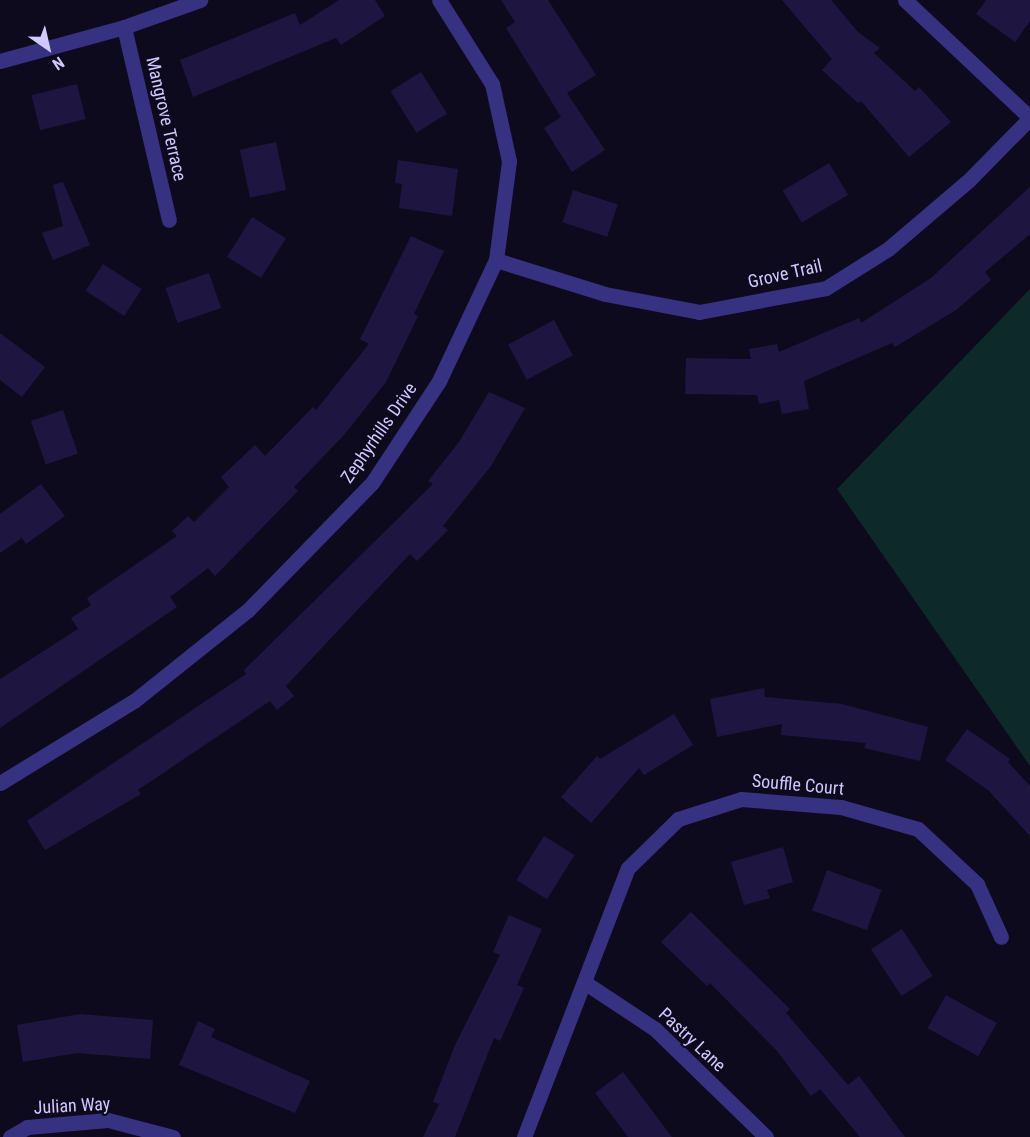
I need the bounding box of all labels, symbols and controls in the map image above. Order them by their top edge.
north arrow [18,18,78,78]
text: N [49,53,68,74]
street label: Mangrove Terrace [141,55,191,183]
street label: Grove Trail [746,255,824,293]
street label: Zephyrhills Drive [336,379,422,487]
street label: Souffle Court [751,770,845,800]
street label: Pastry Lane [654,1004,730,1076]
street label: Julian Way [33,1093,111,1119]

